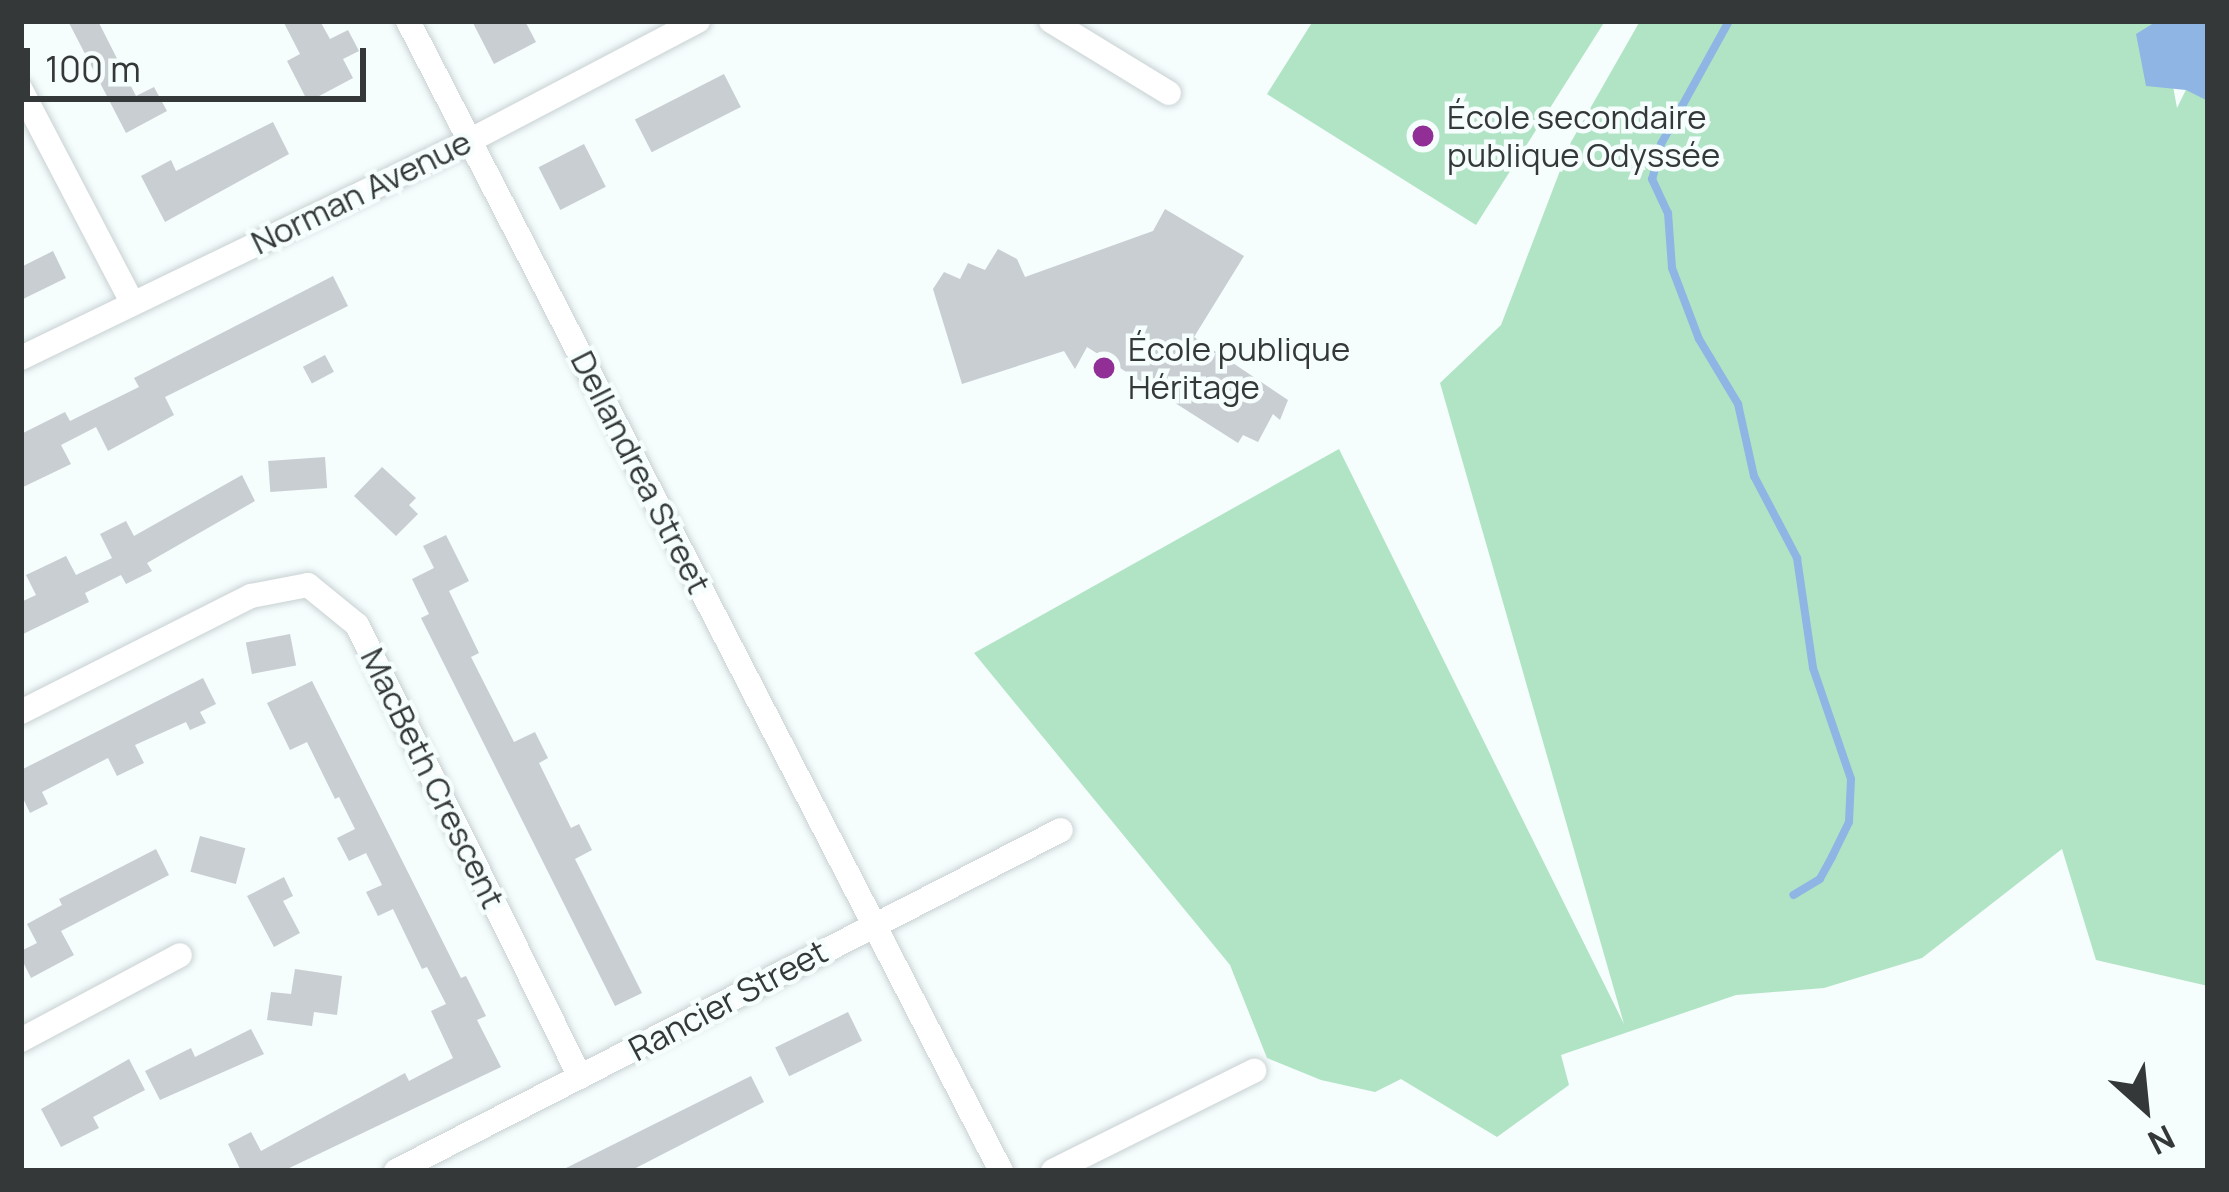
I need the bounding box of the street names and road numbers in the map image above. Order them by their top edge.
street label: Norman Avenue [245,122,477,262]
street label: Dellandrea Street [563,344,719,600]
street label: MacBeth Crescent [353,641,513,915]
street label: Rancier Street [622,931,834,1069]

